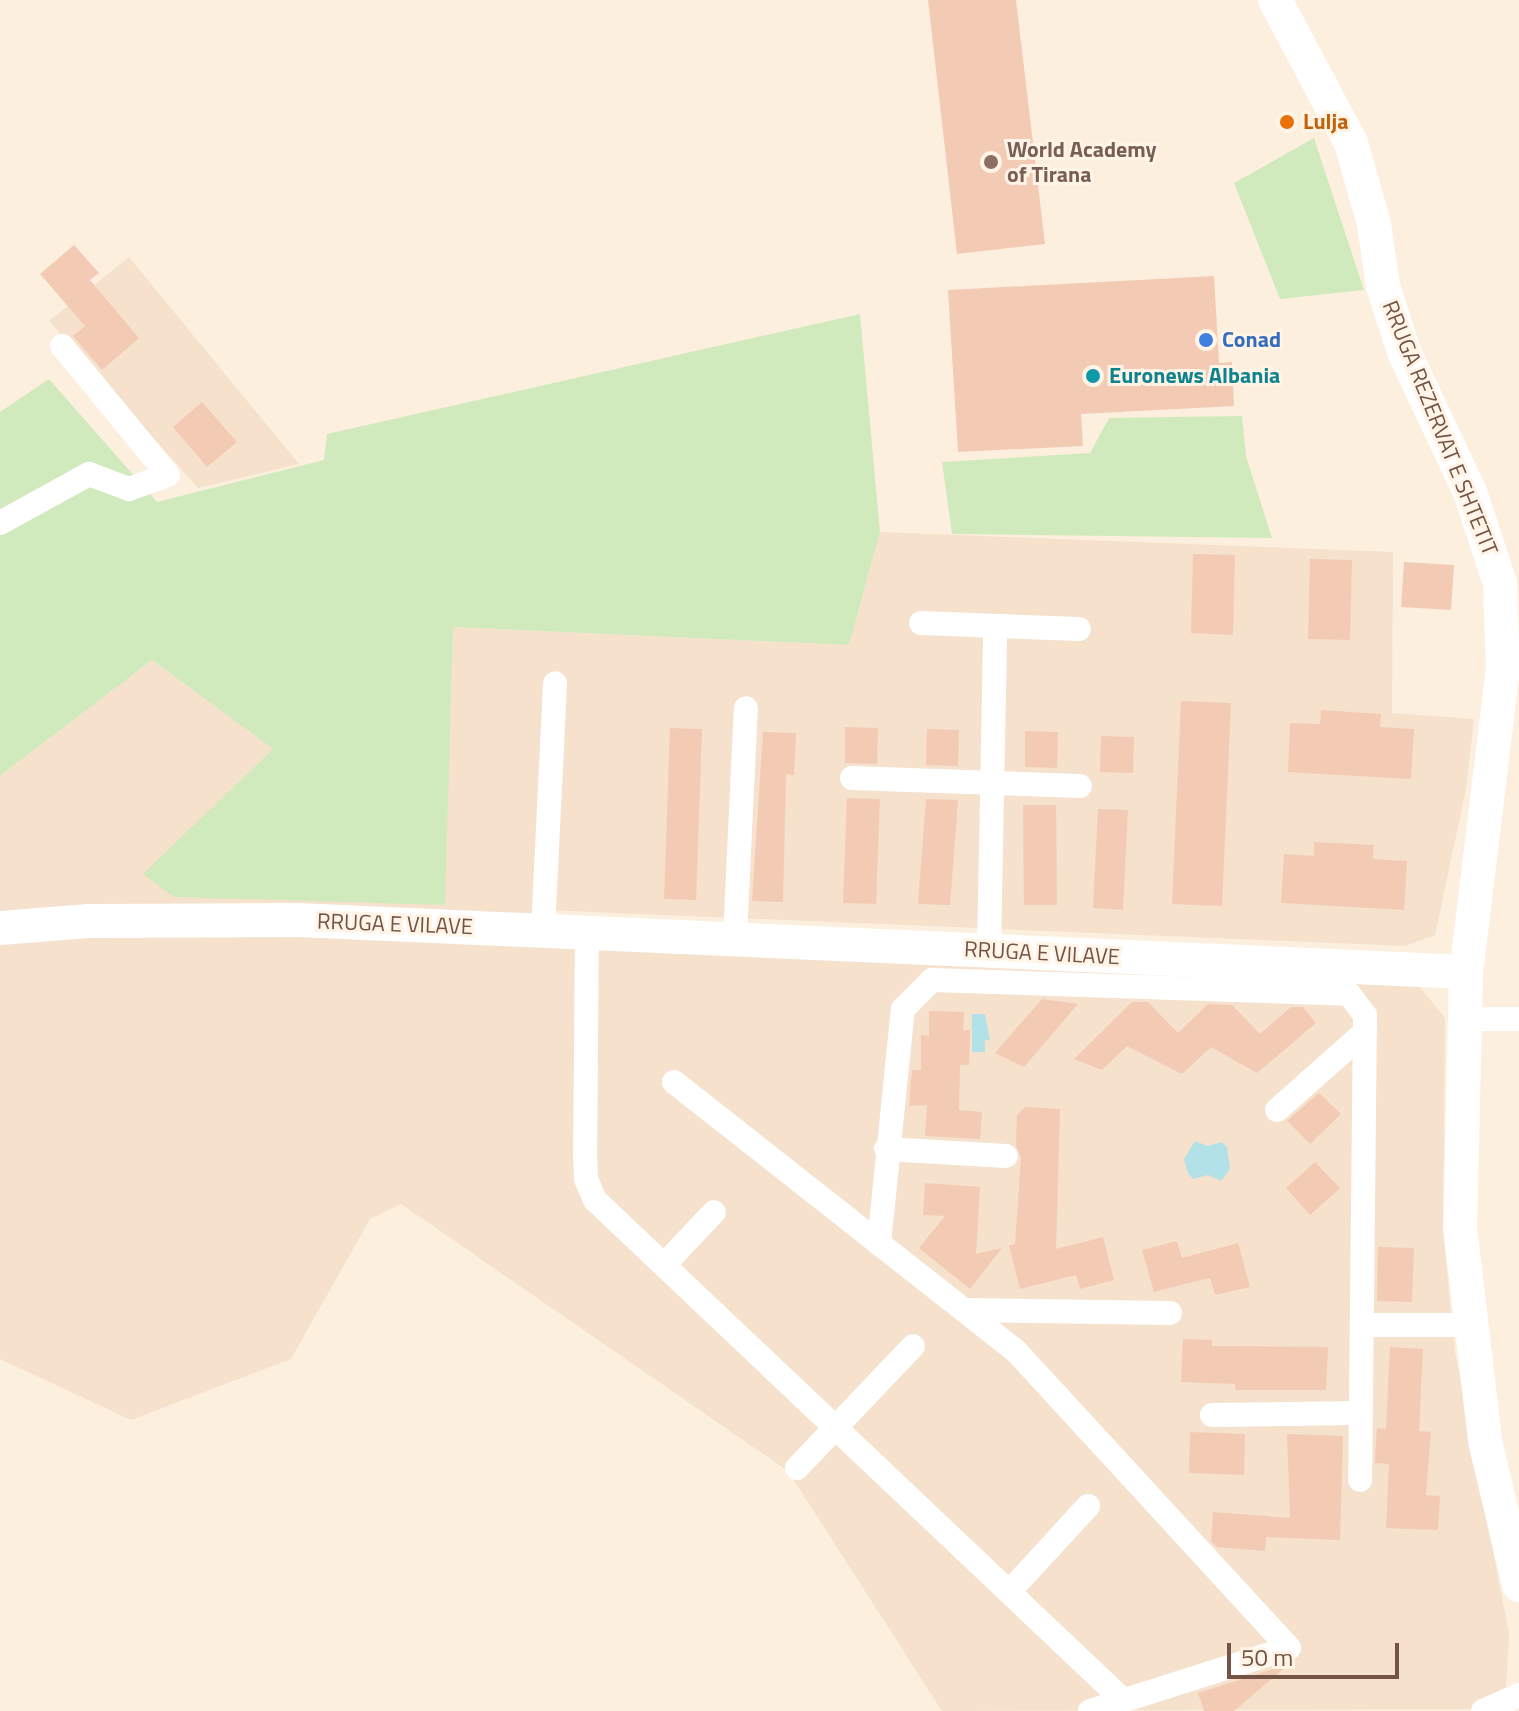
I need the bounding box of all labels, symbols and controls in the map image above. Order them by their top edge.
place label: Lulja [1303,109,1348,135]
marker: Lulja [1278,113,1296,131]
place label: World Academy of Tirana [1007,136,1157,188]
marker: World Academy of Tirana [982,153,1000,171]
street label: RRUGA REZERVAT E SHTETIT [1377,297,1503,559]
place label: Conad [1222,327,1281,353]
marker: Conad [1197,331,1215,349]
place label: Euronews Albania [1109,363,1280,389]
marker: Euronews Albania [1084,367,1102,385]
street label: RRUGA E VILAVE [317,908,473,940]
street label: RRUGA E VILAVE [963,936,1121,970]
scale bar [1231,1627,1403,1677]
text: 50 m [1241,1639,1293,1675]

